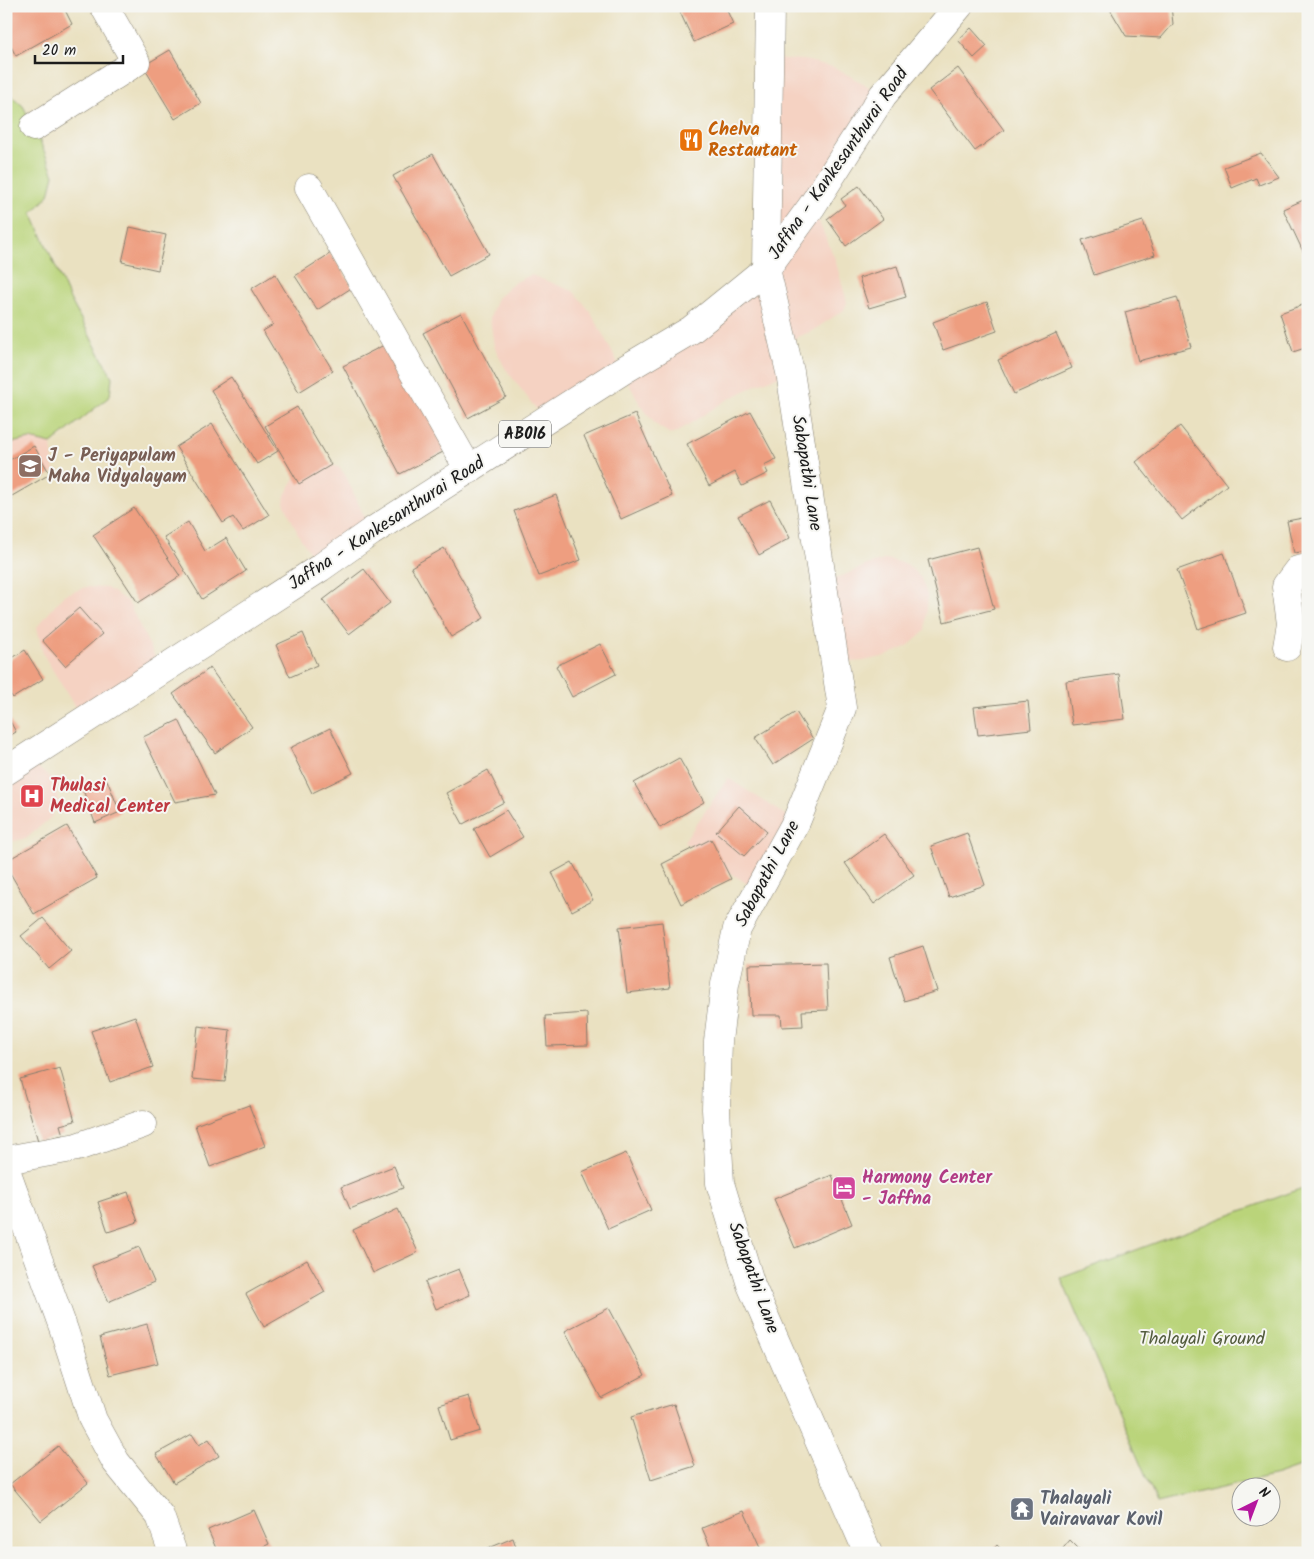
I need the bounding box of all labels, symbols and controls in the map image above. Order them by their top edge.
scale bar [35,32,122,64]
text: 20 m [42,39,76,63]
street label: Jaffna - Kankesanthurai Road [761,61,917,266]
place label: Chelva Restautant [708,116,798,166]
restaurant icon: Chelva Restautant [678,127,704,153]
street label: Sabapathi Lane [783,413,829,533]
road number: AB016 [499,420,551,448]
place label: J - Periyapulam Maha Vidyalayam [48,442,187,492]
street label: Jaffna - Kankesanthurai Road [283,449,492,599]
school or university icon: J - Periyapulam Maha Vidyalayam [17,453,43,479]
place label: Thulasi Medical Center [50,772,171,822]
hospital icon: Thulasi Medical Center [19,783,45,809]
street label: Sabapathi Lane [728,816,808,932]
place label: Harmony Center - Jaffna [862,1164,993,1214]
hotel icon: Harmony Center - Jaffna [831,1175,857,1201]
street label: Sabapathi Lane [719,1218,787,1338]
park label: Thalayali Ground [1139,1325,1266,1354]
north arrow [1232,1476,1282,1526]
text: N [1253,1482,1275,1504]
place label: Thalayali Vairavavar Kovil [1040,1485,1162,1535]
temple icon: Thalayali Vairavavar Kovil [1009,1496,1035,1522]

